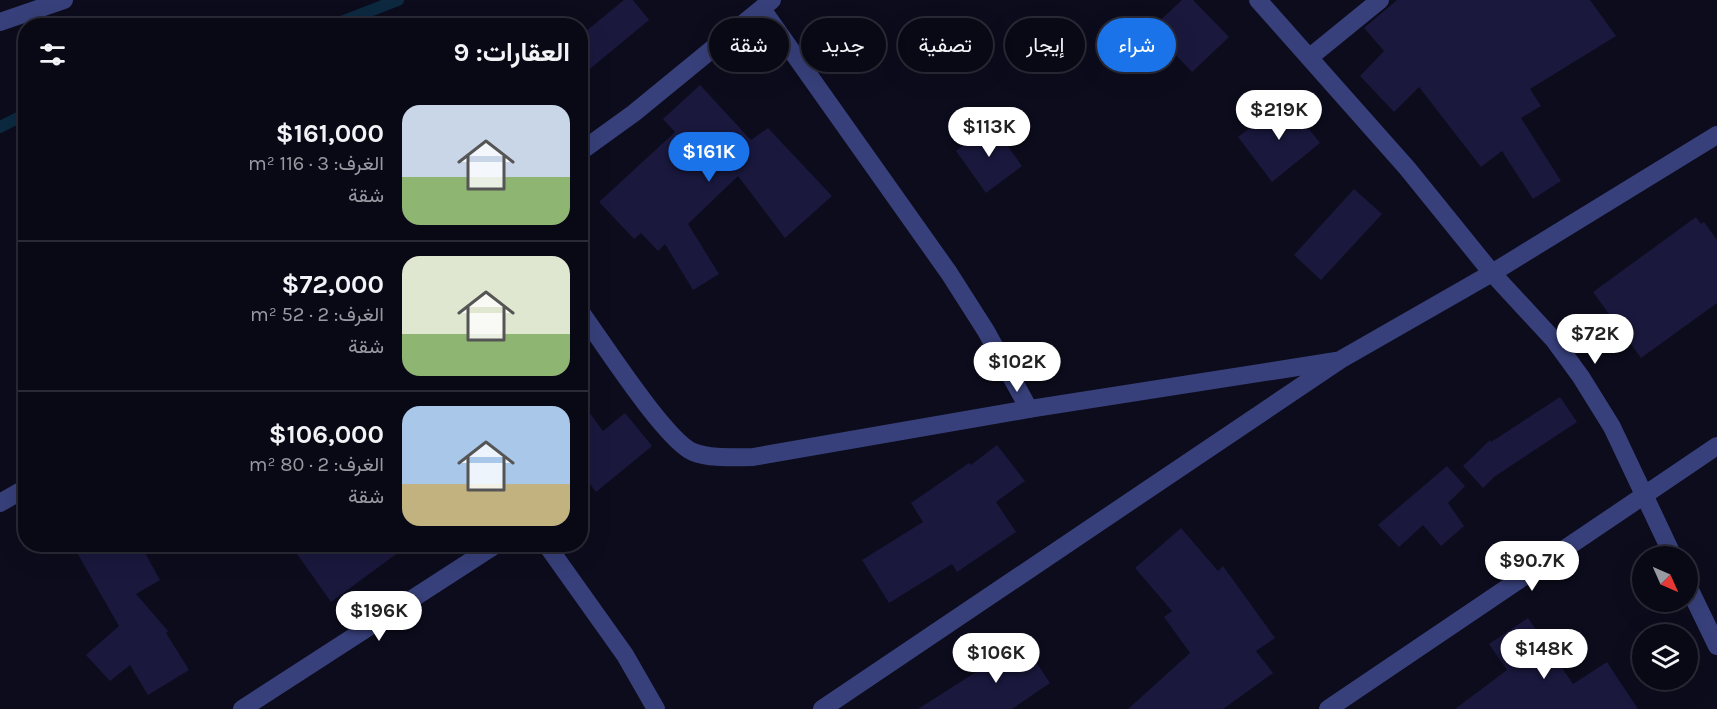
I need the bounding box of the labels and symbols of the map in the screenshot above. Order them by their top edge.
pin: $219K [1237,90,1321,141]
pin: $113K [947,107,1031,158]
pin: $161K [667,132,751,183]
pin: $72K [1559,314,1631,365]
pin: $102K [975,342,1059,393]
pin: $90.7K [1483,541,1581,592]
north arrow [1632,546,1698,612]
pin: $196K [337,591,421,642]
pin: $148K [1502,629,1586,680]
pin: $106K [954,633,1038,684]

